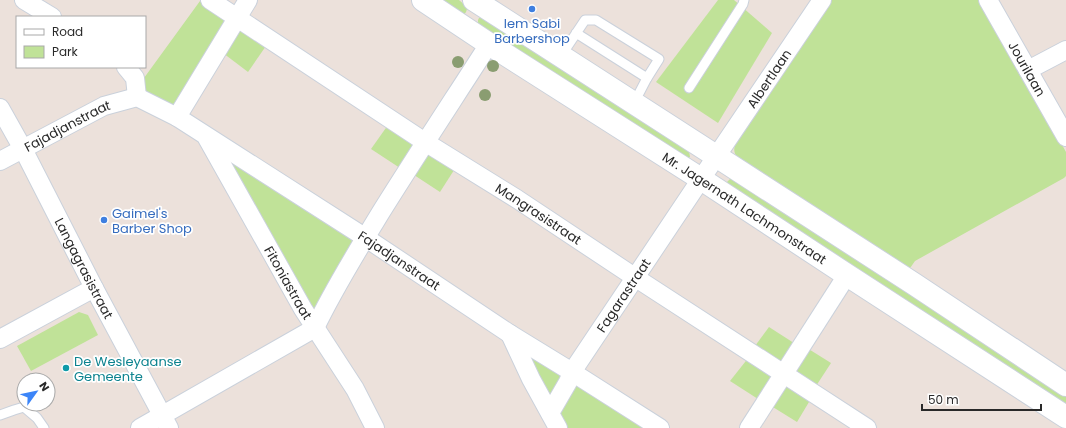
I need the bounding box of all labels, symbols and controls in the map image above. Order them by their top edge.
marker: Iem Sabi Barbershop [527,4,537,14]
place label: Iem Sabi Barbershop [494,14,570,48]
legend [16,16,146,68]
text: Road [52,23,83,40]
street label: Jourilaan [1004,38,1050,100]
text: Park [52,43,79,60]
street label: Albertlaan [742,45,796,112]
street label: Fajadjanstraat [21,95,113,156]
street label: Mr. Jagernath Lachmonstraat [659,147,831,269]
street label: Mangrasistraat [492,178,586,249]
place label: Gaimel's Barber Shop [112,204,192,238]
street label: Langagrasistraat [50,214,118,322]
marker: Gaimel's Barber Shop [99,215,109,225]
street label: Fajadjanstraat [354,226,444,295]
street label: Fitoniastraat [260,242,317,323]
street label: Fagarastraat [592,254,655,336]
place label: De Wesleyaanse Gemeente [74,352,182,386]
marker: De Wesleyaanse Gemeente [61,363,71,373]
north arrow [16,372,56,412]
text: N [35,379,53,394]
scale bar [922,386,1041,412]
text: 50 m [928,391,959,408]

